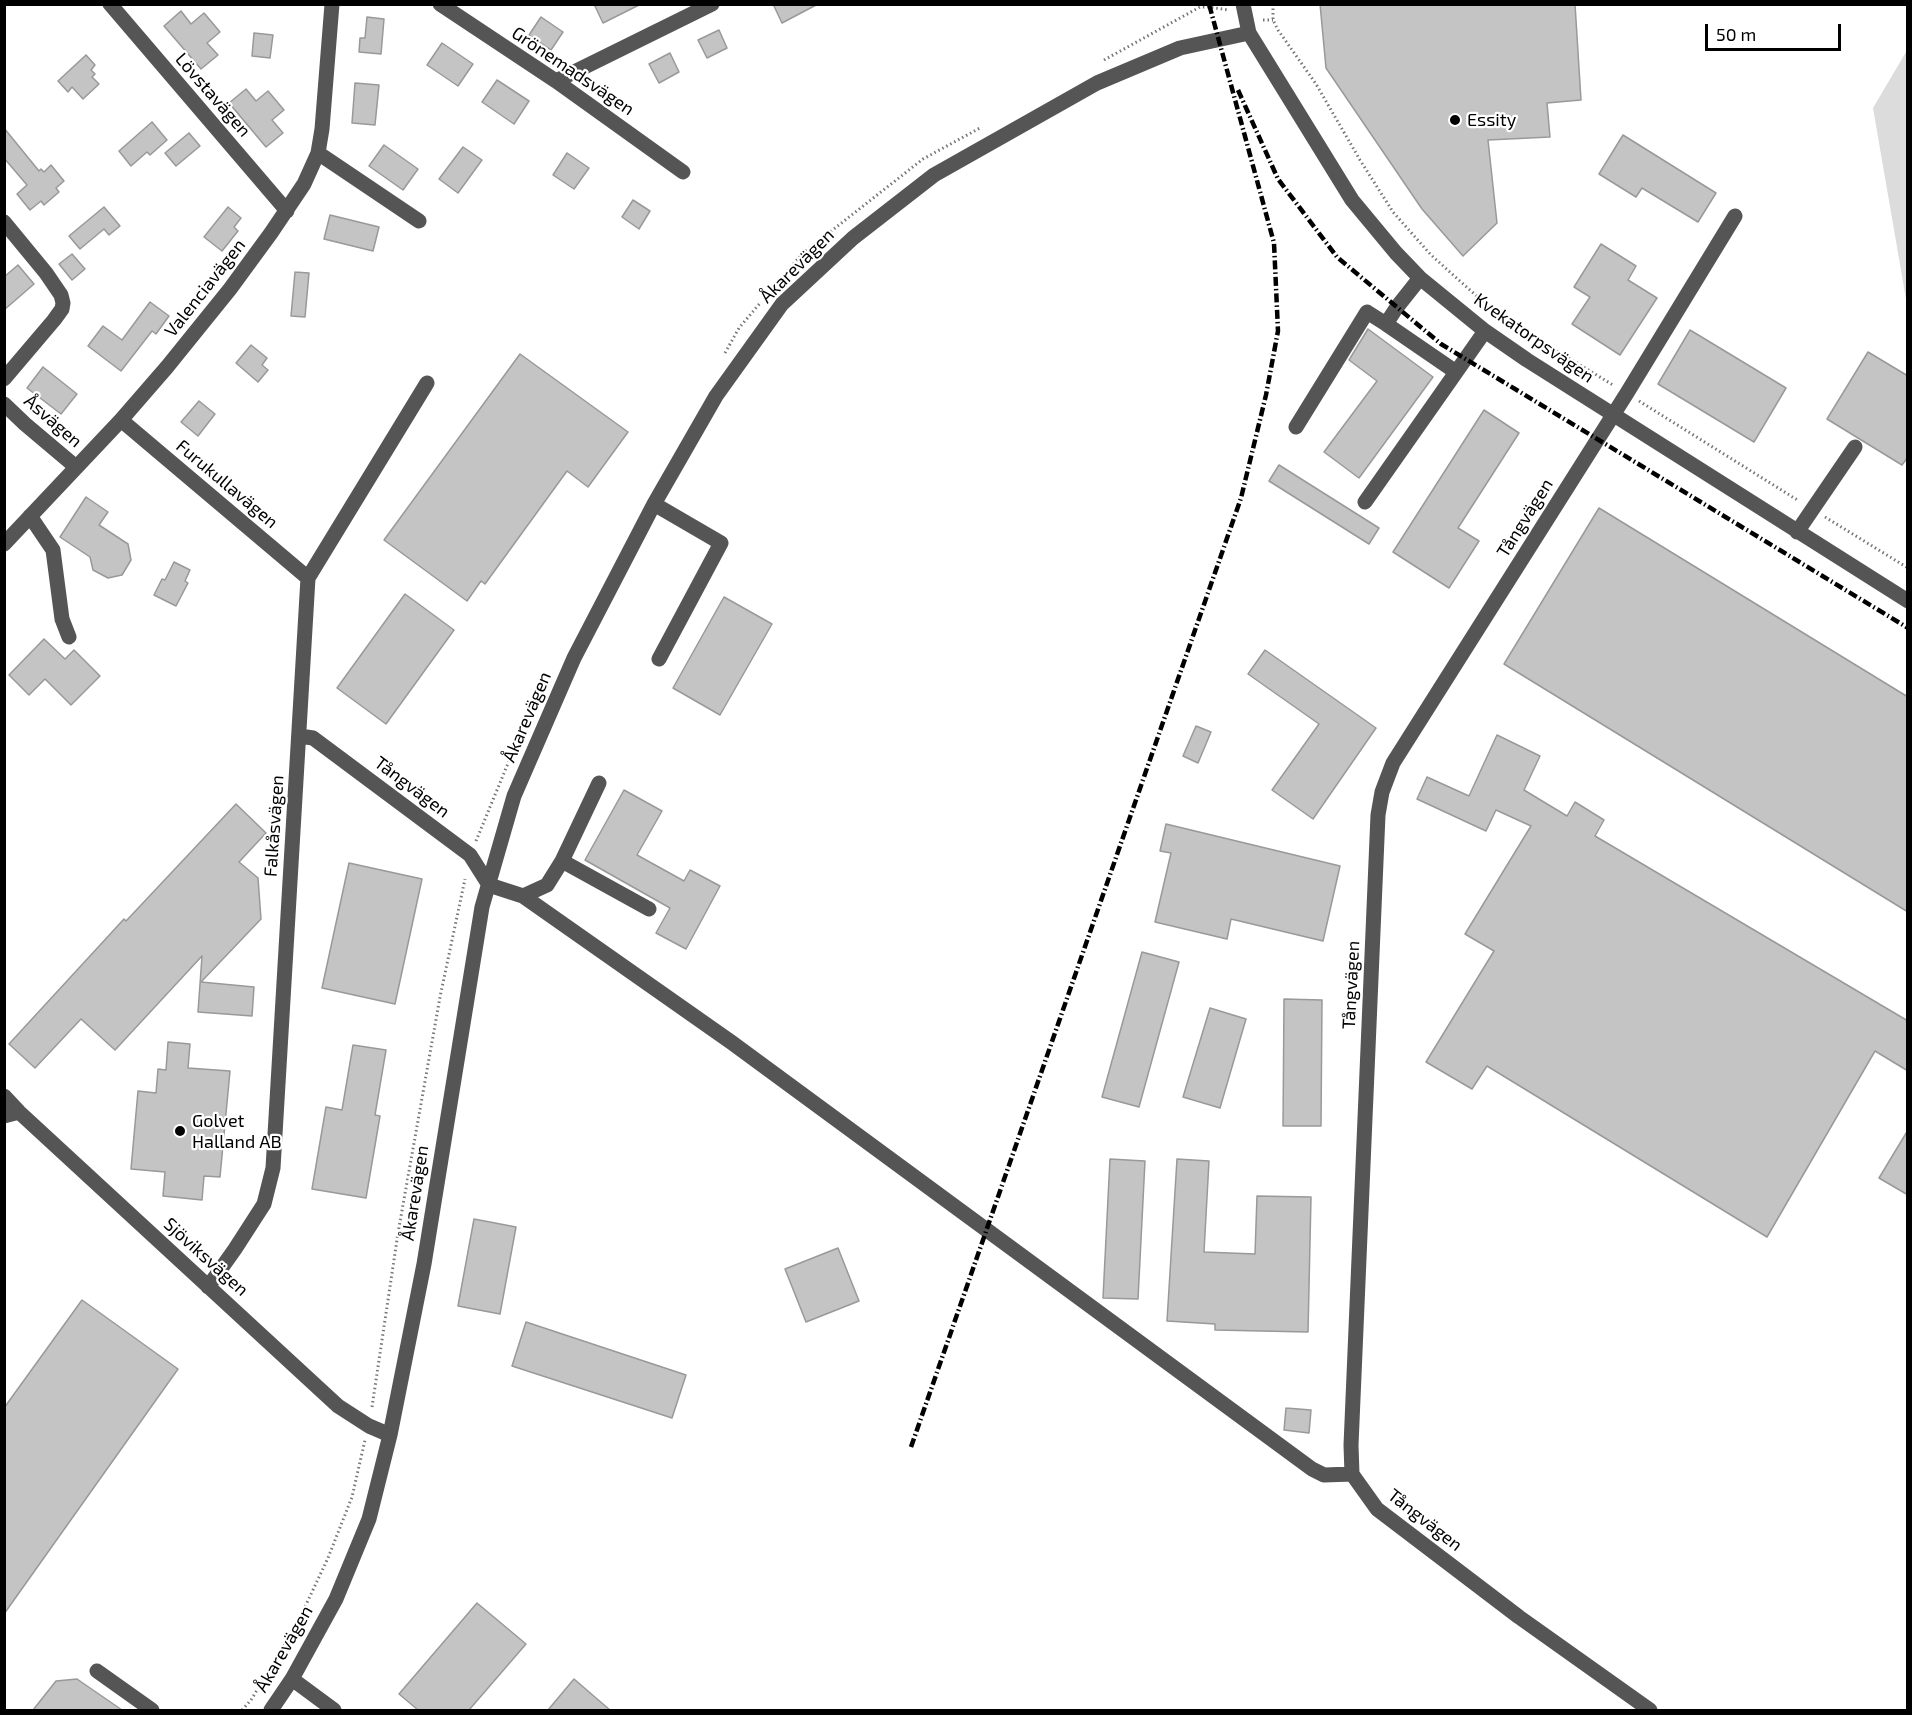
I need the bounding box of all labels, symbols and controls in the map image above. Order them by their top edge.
scale bar [1708,12,1844,50]
street label: Grönemadsvägen [508,22,638,120]
text: 50 m [1716,23,1756,45]
street label: Lövstavägen [171,49,255,141]
place label: Essity [1467,109,1516,131]
marker: Essity [1448,113,1462,127]
street label: Åkarevägen [755,224,839,308]
street label: Valenciavägen [160,235,250,341]
street label: Kvekatorpsvägen [1470,289,1598,387]
street label: Åsvägen [20,390,86,452]
street label: Furukullavägen [172,435,282,533]
street label: Tångvägen [1492,475,1558,561]
street label: Åkarevägen [498,668,556,766]
street label: Tångvägen [370,752,454,822]
street label: Falkåsvägen [260,774,288,878]
street label: Tångvägen [1338,940,1364,1030]
place label: Golvet Halland AB [192,1110,282,1152]
marker: Golvet Halland AB [173,1124,187,1138]
street label: Åkarevägen [397,1144,433,1242]
street label: Sjöviksvägen [159,1213,253,1301]
street label: Tångvägen [1383,1484,1467,1556]
street label: Åkarevägen [251,1602,317,1696]

